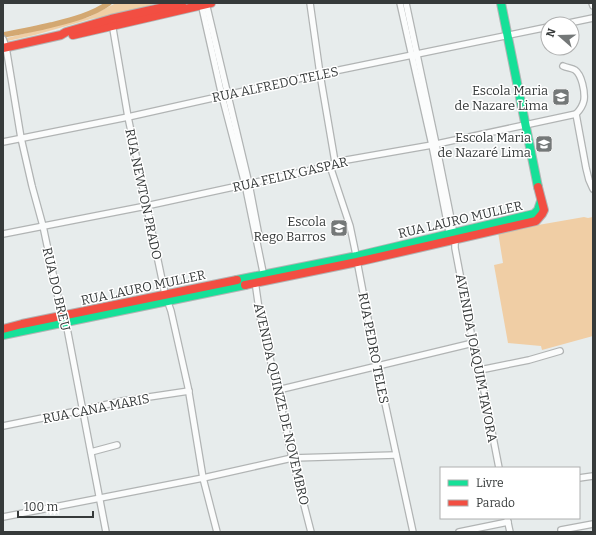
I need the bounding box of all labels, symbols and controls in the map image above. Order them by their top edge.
north arrow [540,16,580,56]
text: N [544,26,559,39]
street label: RUA ALFREDO TELES [210,64,340,105]
place label: Escola Maria de Nazare Lima [455,83,548,113]
school or university icon: Escola Maria de Nazare Lima [551,87,571,107]
street label: RUA NEWTON PRADO [122,127,165,261]
place label: Escola Maria de Nazaré Lima [437,130,531,160]
school or university icon: Escola Maria de Nazaré Lima [534,134,554,154]
street label: RUA FELIX GASPAR [231,154,350,195]
street label: RUA LAURO MULLER [397,198,524,241]
place label: Escola Rego Barros [254,214,326,244]
school or university icon: Escola Rego Barros [329,218,349,238]
street label: RUA DO BREU [40,246,73,333]
street label: RUA LAURO MULLER [79,267,207,308]
street label: AVENIDA JOAQUIM TAVORA [453,272,500,444]
street label: RUA PEDRO TELES [355,291,392,405]
street label: AVENIDA QUINZE DE NOVEMBRO [251,302,312,507]
street label: RUA CANA MARIS [41,391,151,426]
legend [440,467,580,519]
text: Livre [476,476,504,490]
scale bar [18,493,93,519]
text: Parado [476,496,515,510]
text: 100 m [24,500,59,514]

